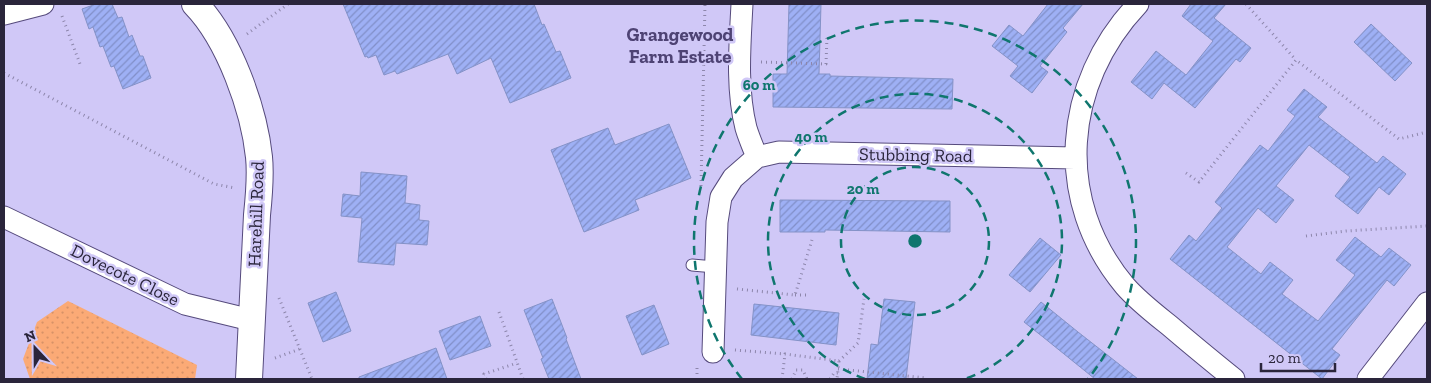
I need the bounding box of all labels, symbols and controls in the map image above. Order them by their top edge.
district label: Grangewood Farm Estate [627,23,734,68]
text: 60 m [743,76,775,94]
text: 40 m [794,128,828,146]
street label: Stubbing Road [859,143,973,167]
street label: Harehill Road [243,161,269,267]
text: 20 m [847,180,879,198]
centre of rings [906,232,924,250]
street label: Dovecote Close [67,239,183,311]
north arrow [10,323,60,373]
text: N [22,326,39,346]
scale bar [1261,340,1335,372]
text: 20 m [1268,349,1301,367]

